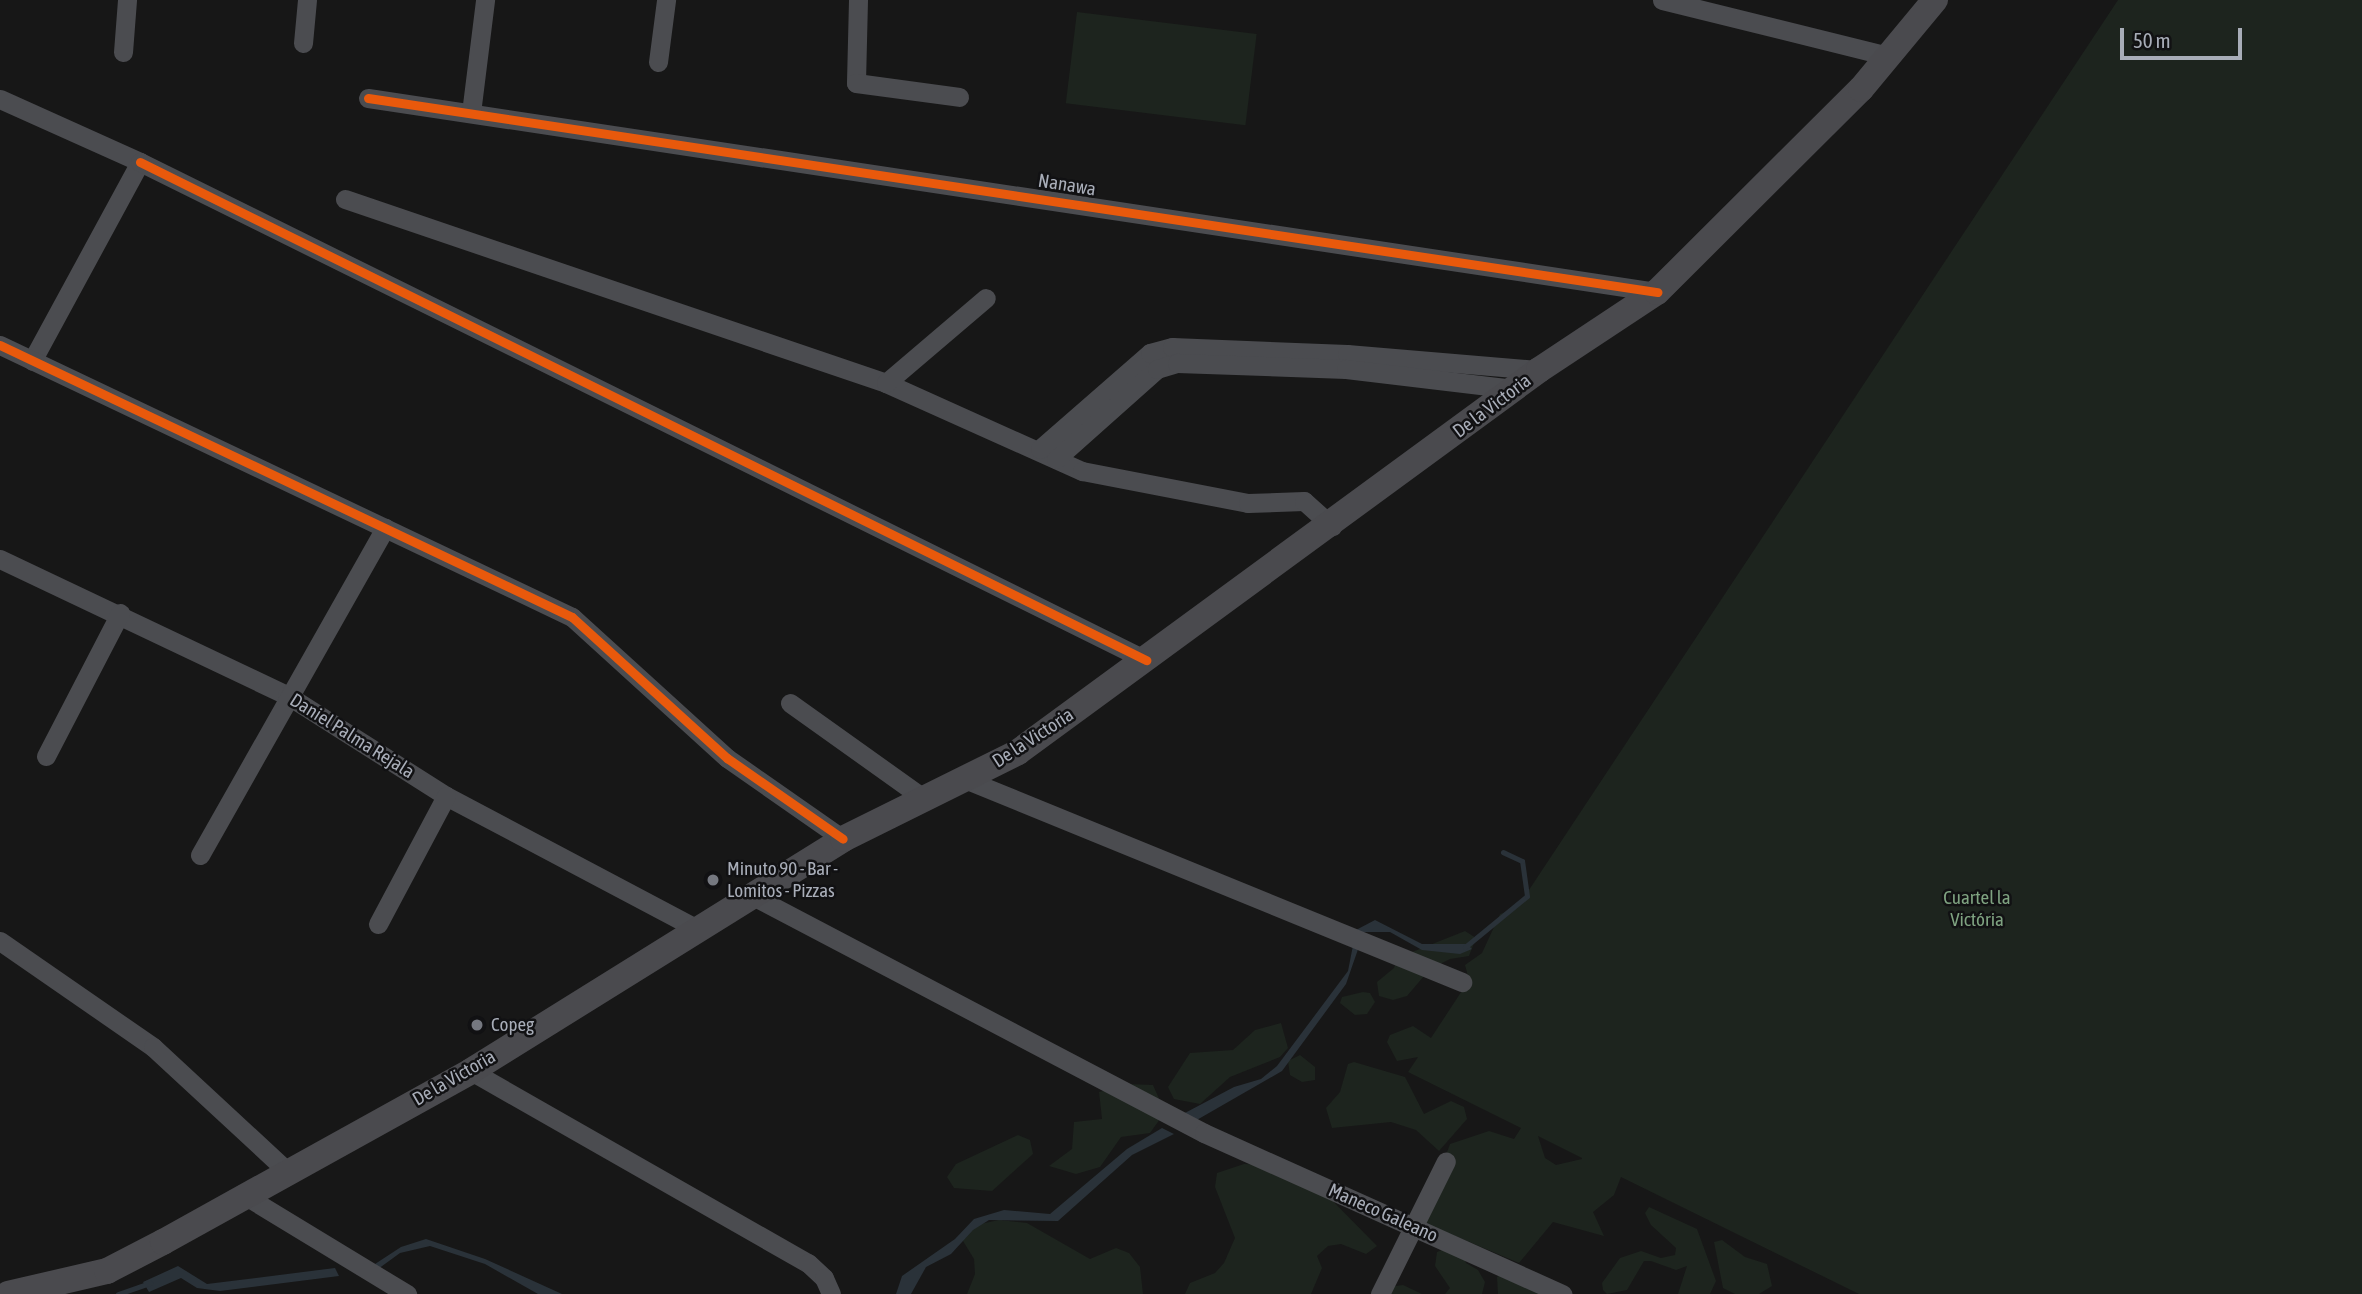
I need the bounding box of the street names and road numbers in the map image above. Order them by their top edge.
street label: Nanawa [1037,169,1097,201]
street label: De la Victoria [1448,369,1536,443]
street label: Daniel Palma Rejala [286,689,418,783]
street label: De la Victoria [988,703,1078,773]
street label: De la Victoria [408,1045,500,1111]
street label: Maneco Galeano [1325,1179,1441,1247]

